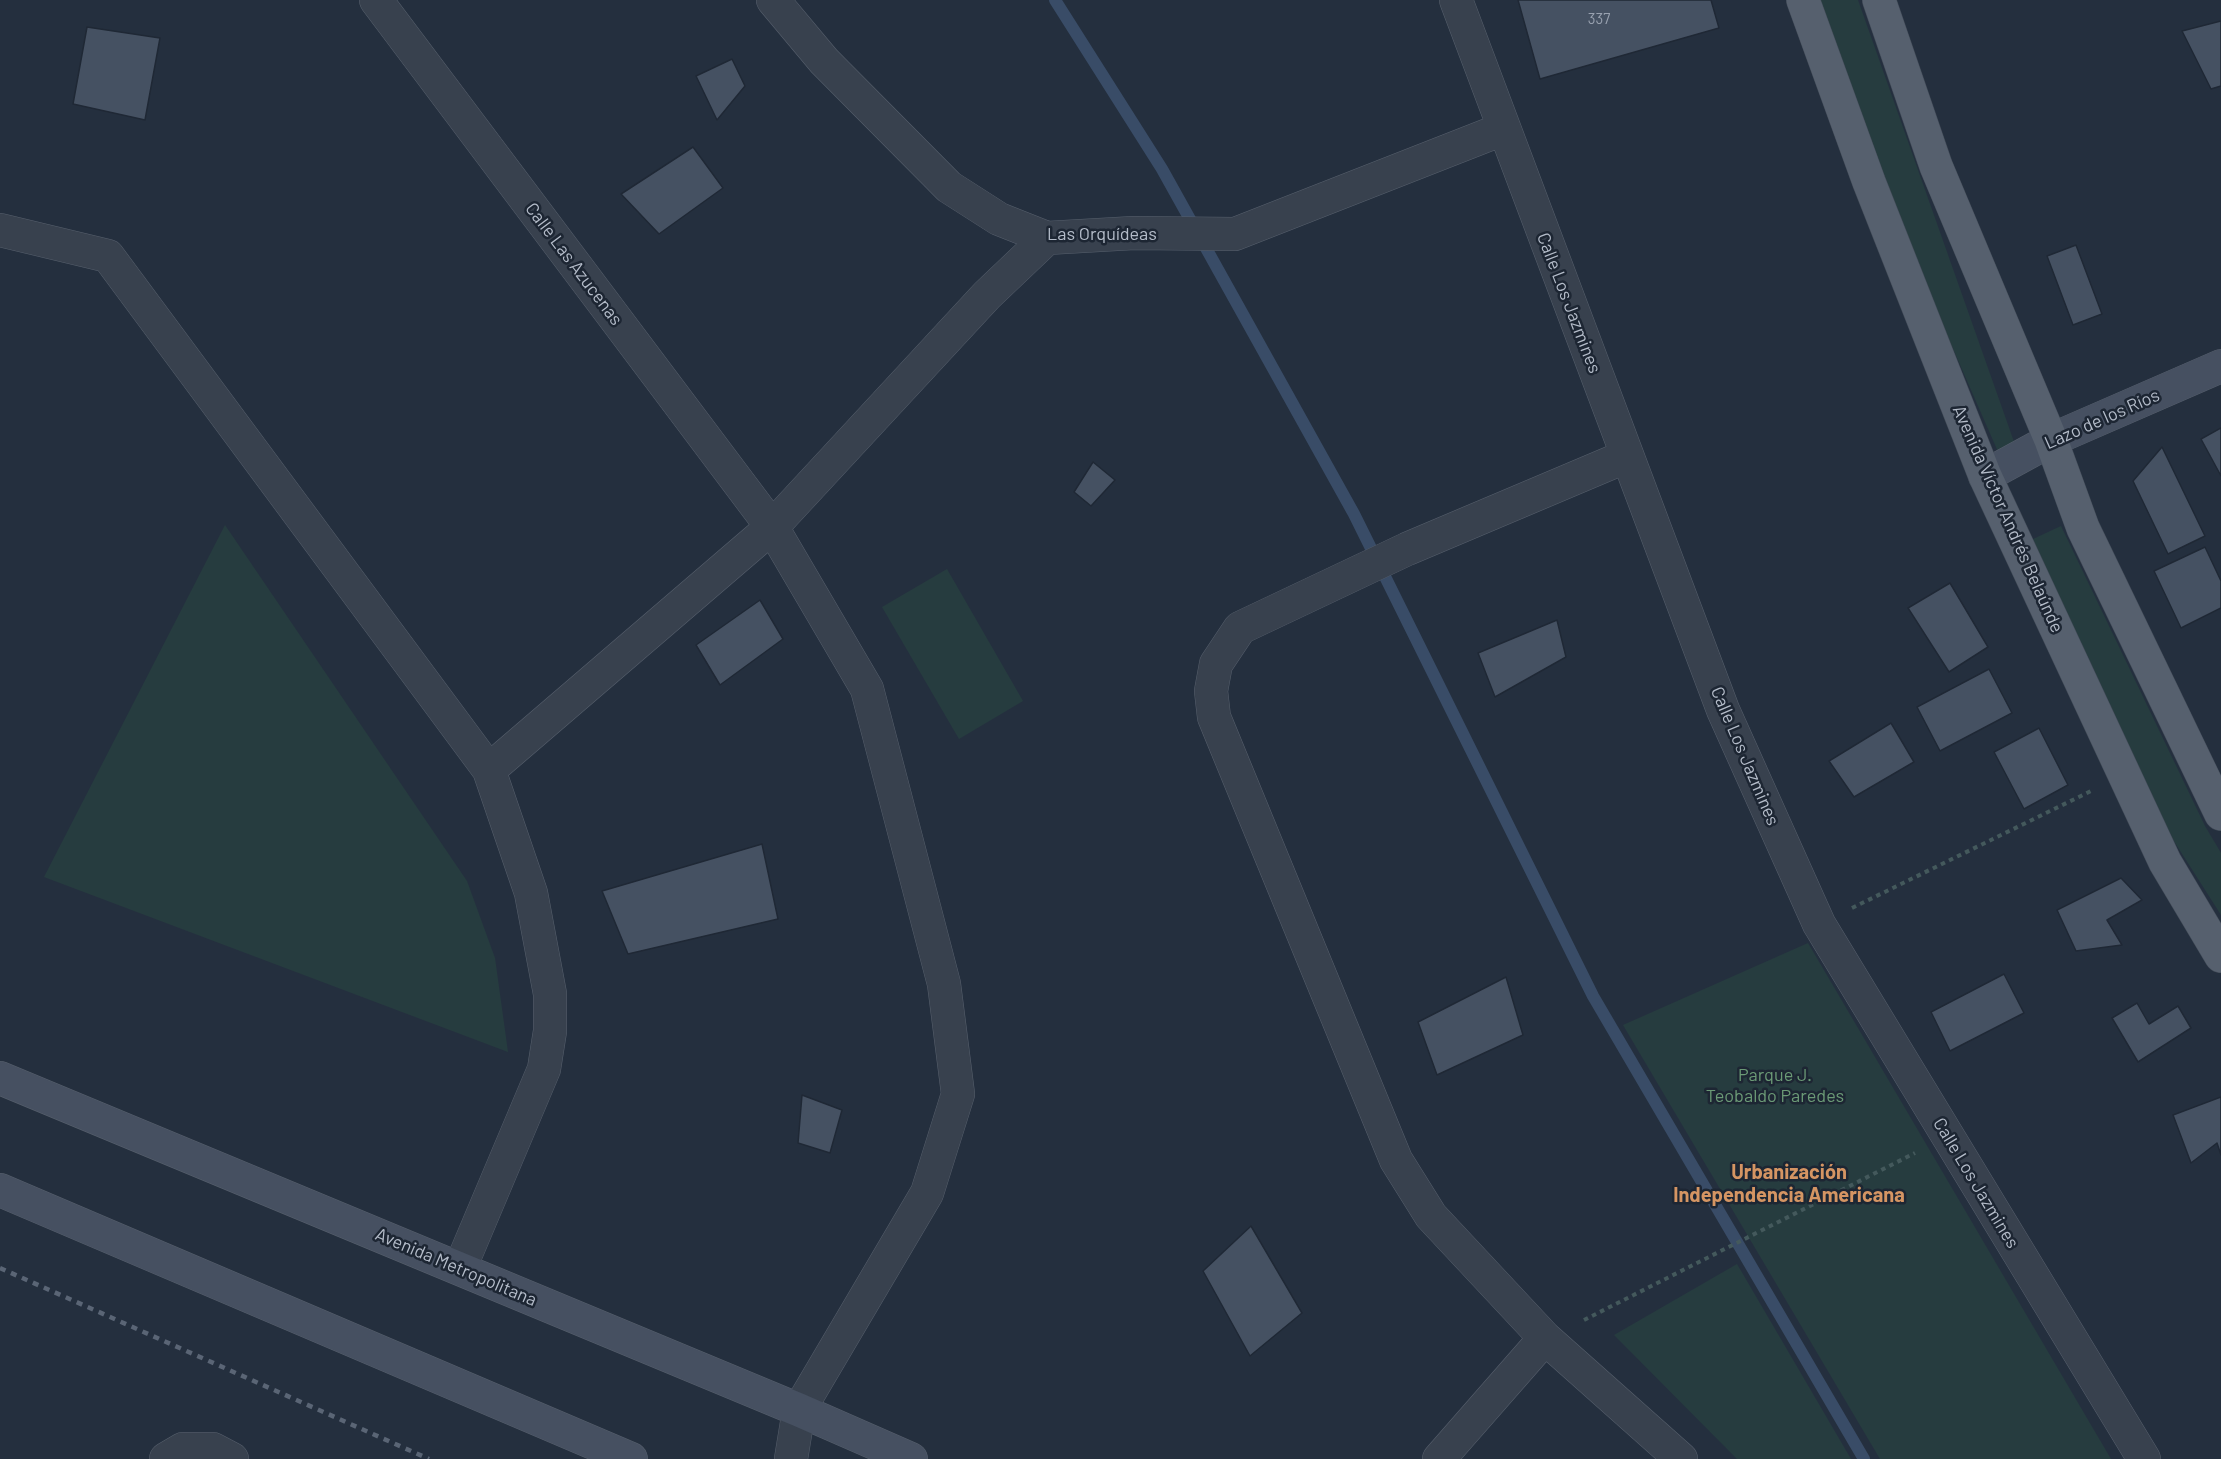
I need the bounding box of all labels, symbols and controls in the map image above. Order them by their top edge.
house number: 337 [1588,10,1610,28]
street label: Calle Las Azucenas [521,198,627,330]
street label: Las Orquídeas [1047,223,1157,245]
street label: Calle Los Jazmines [1532,230,1606,376]
street label: Lazo de los Ríos [2041,384,2163,454]
street label: Avenida Víctor Andrés Belaúnde [1948,402,2068,636]
street label: Calle Los Jazmines [1706,683,1784,829]
park label: Parque J. Teobaldo Paredes [1706,1064,1844,1106]
street label: Calle Los Jazmines [1929,1114,2023,1252]
district label: Urbanización Independencia Americana [1673,1160,1905,1207]
street label: Avenida Metropolitana [372,1223,540,1311]

